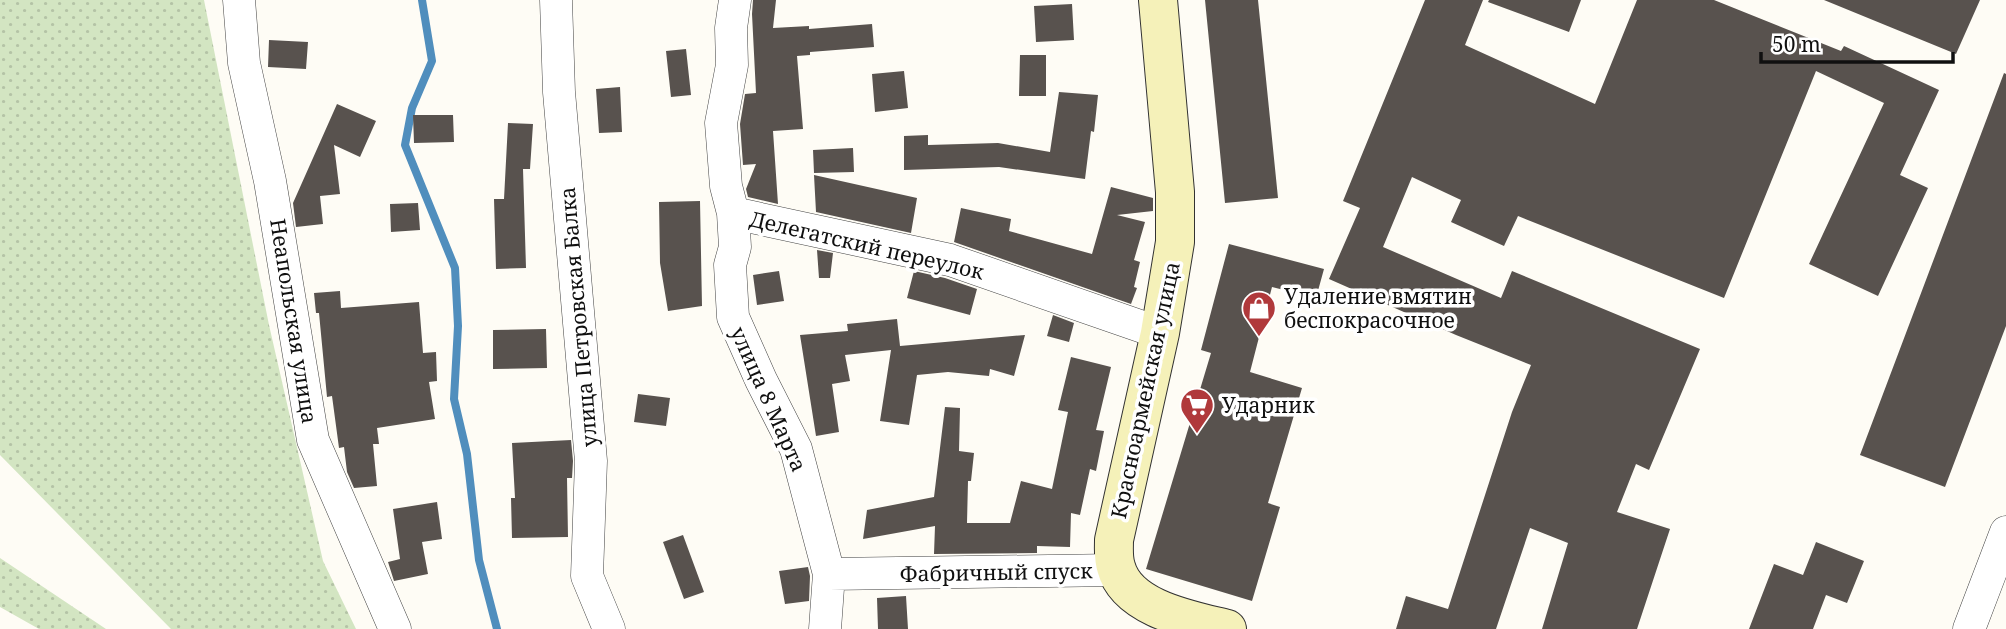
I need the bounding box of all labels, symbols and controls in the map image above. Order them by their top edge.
scale bar [1761,21,1954,65]
text: 50 m [1772,30,1821,58]
street label: улица Петровская Балка [553,186,603,448]
street label: Делегатский переулок [747,204,987,286]
street label: Неапольская улица [264,217,324,425]
street label: Красноармейская улица [1104,259,1186,521]
place label: Удаление вмятин беспокрасочное [1284,282,1472,334]
shop icon: Удаление вмятин беспокрасочное [1240,289,1278,338]
street label: улица 8 Марта [724,322,814,476]
supermarket icon: Ударник [1178,386,1216,435]
place label: Ударник [1222,391,1315,419]
street label: Фабричный спуск [899,556,1093,588]

